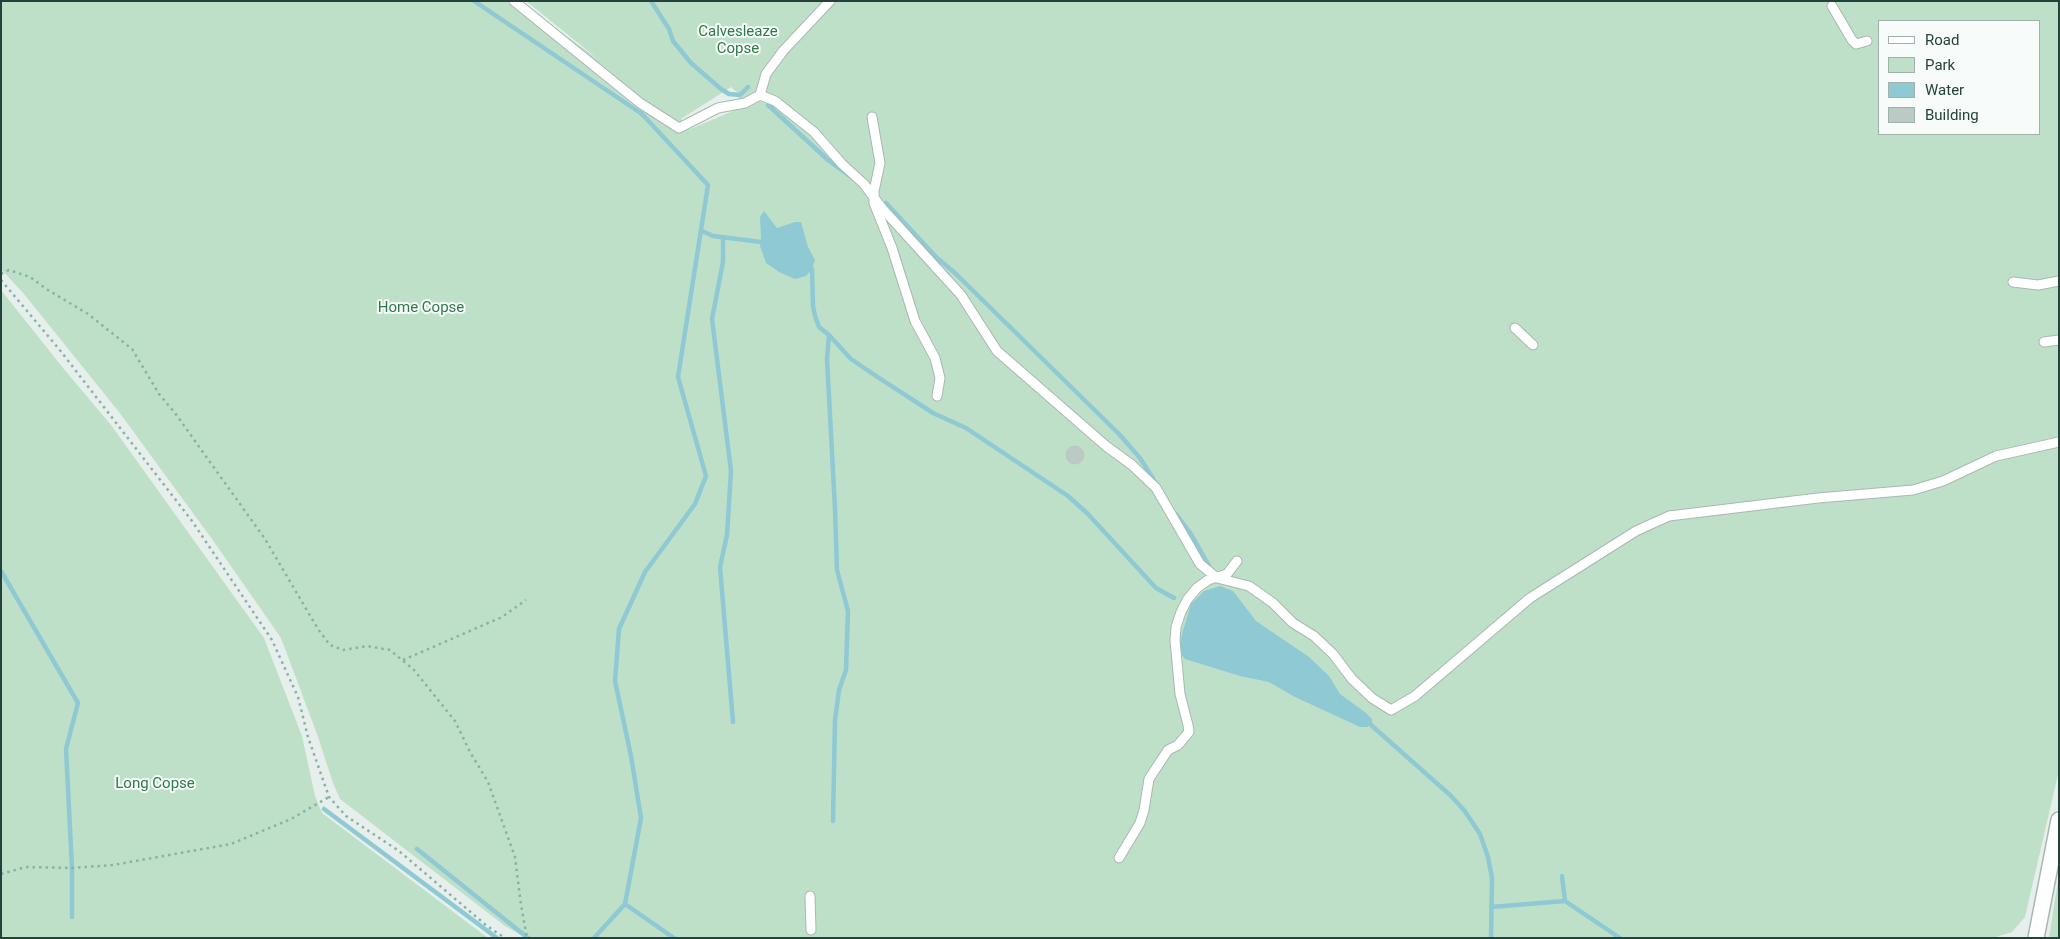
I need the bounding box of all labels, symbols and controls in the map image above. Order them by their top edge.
legend [1878,20,2040,135]
park label: Calvesleaze Copse [698,23,778,58]
text: Road [1925,31,1959,49]
text: Park [1925,56,1955,74]
text: Water [1925,81,1964,99]
text: Building [1925,106,1979,124]
park label: Home Copse [378,299,464,317]
park label: Long Copse [115,775,195,793]

